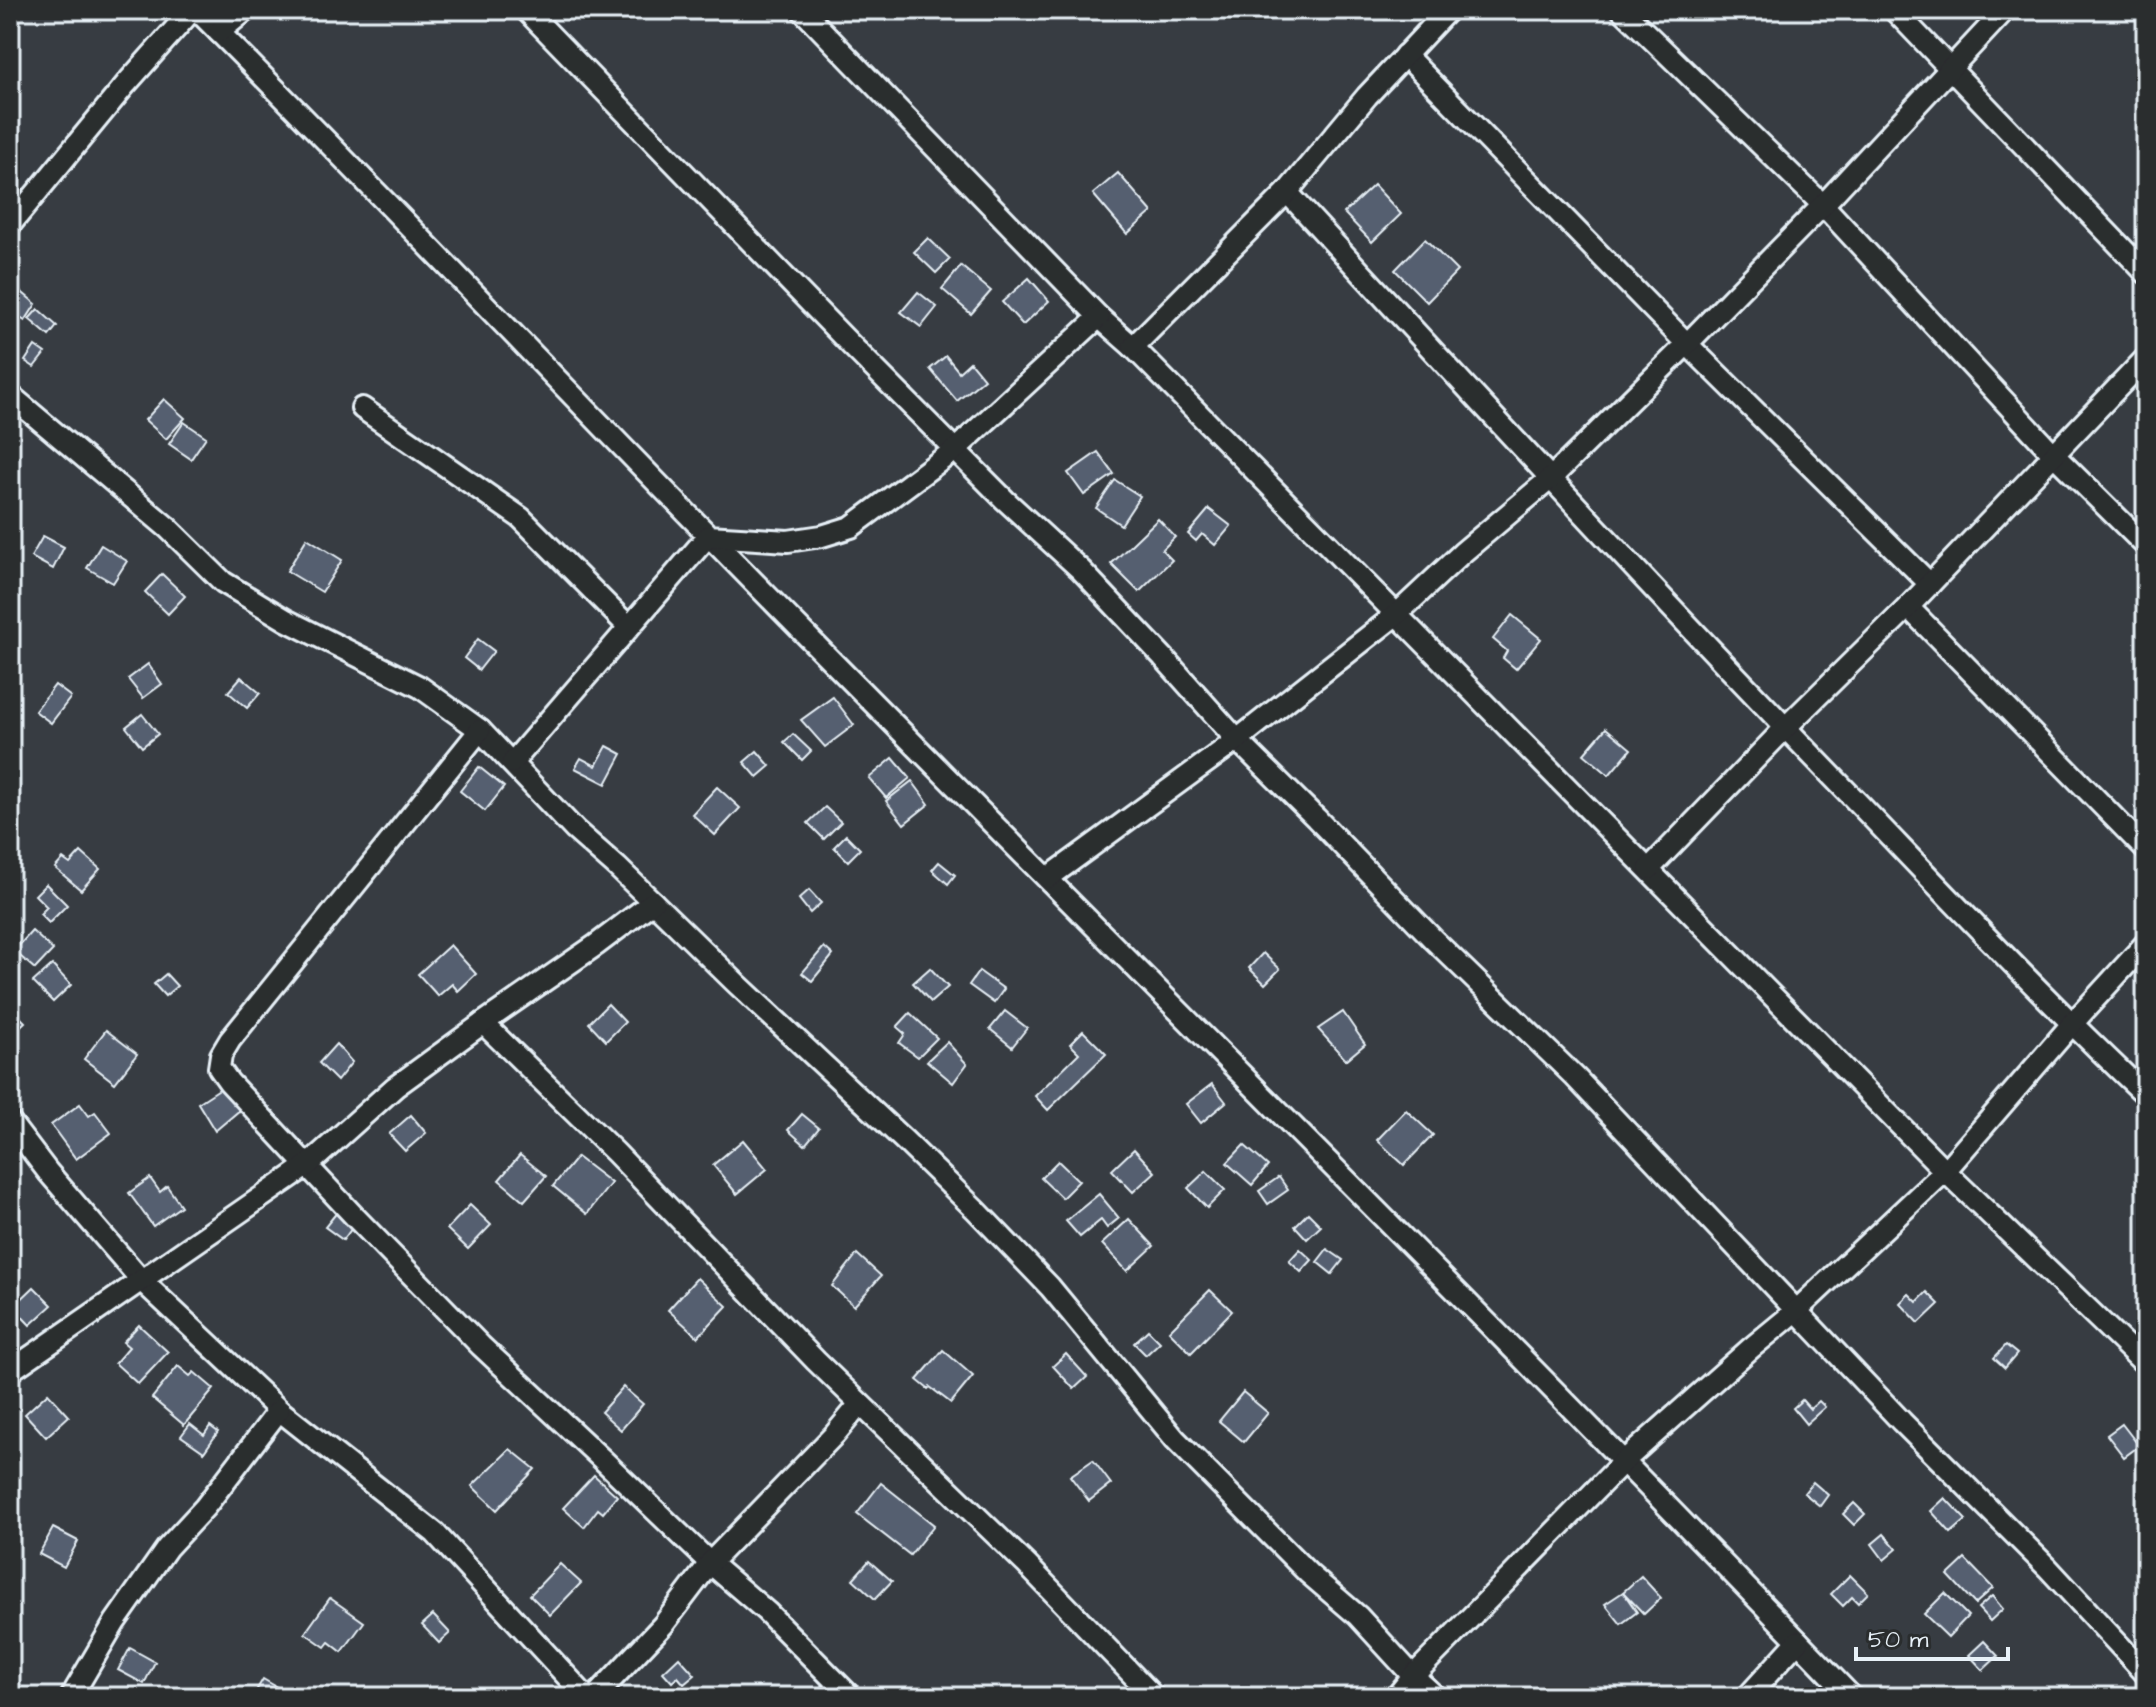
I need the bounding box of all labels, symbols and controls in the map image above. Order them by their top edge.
scale bar [1856,1611,2008,1661]
text: 50 m [1868,1623,1929,1657]

